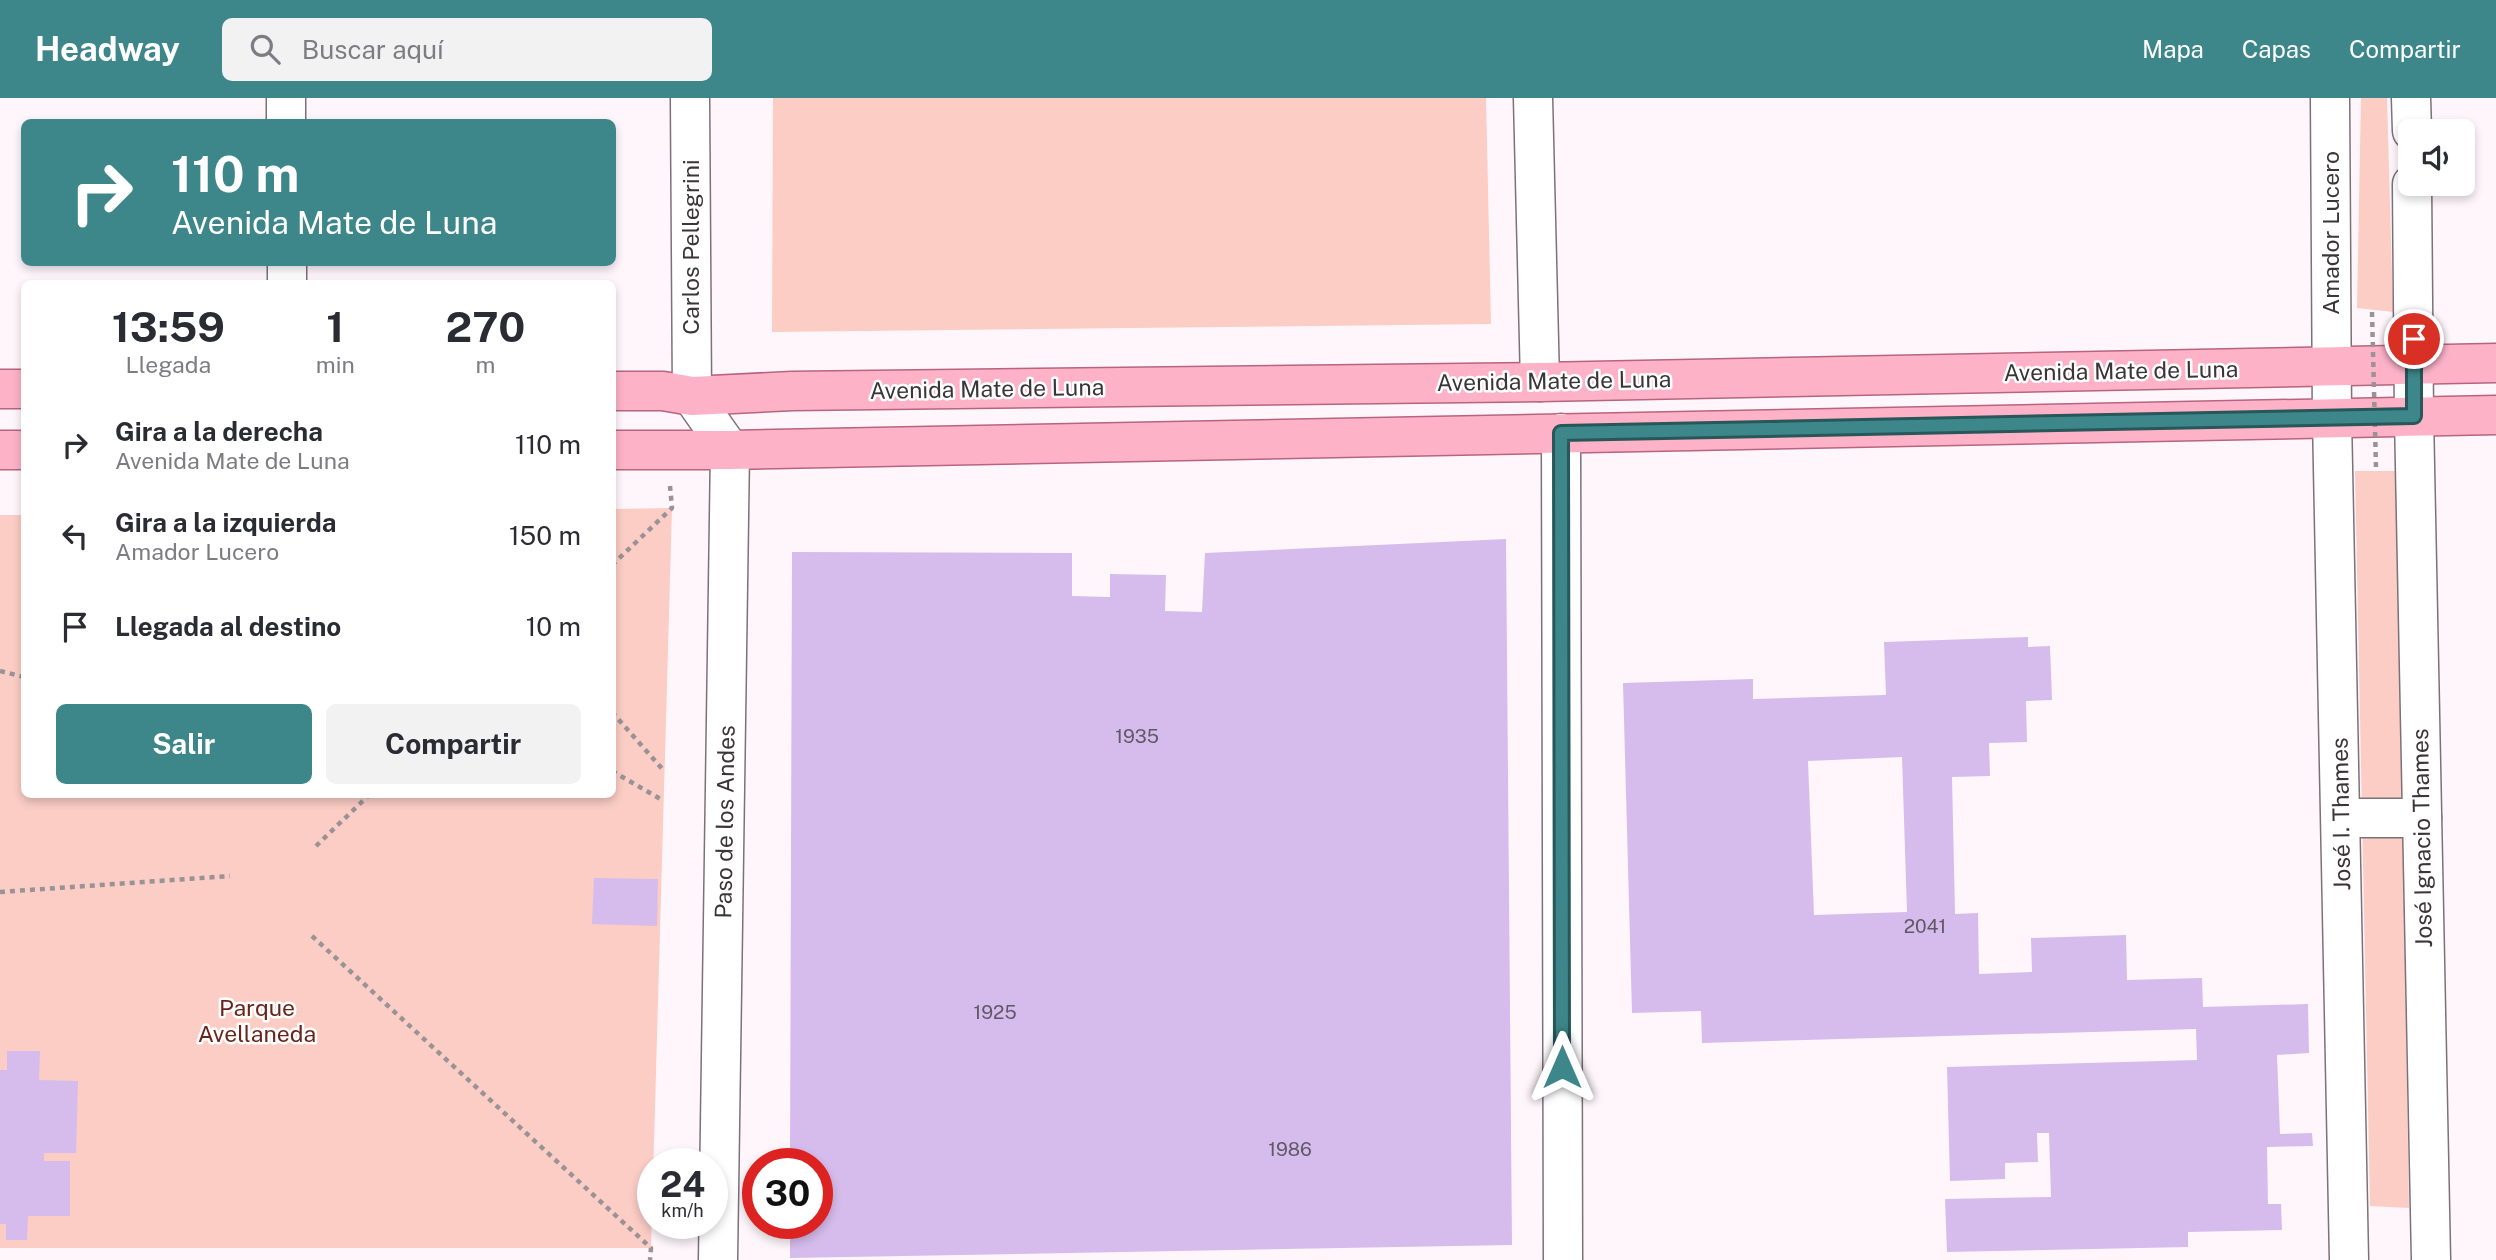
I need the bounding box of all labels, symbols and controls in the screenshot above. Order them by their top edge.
search box [222,18,712,81]
text: Headway [35,30,180,68]
icon: search [246,30,284,68]
text: Buscar aquí [302,34,444,65]
text: Mapa [2142,35,2204,63]
text: Capas [2242,35,2311,63]
text: Compartir [2349,35,2461,63]
map controls [2398,119,2475,196]
button: sound [2398,119,2475,196]
text: 110 m [171,145,299,203]
icon: right [56,147,147,238]
street label: Amador Lucero [2317,151,2344,315]
street label: Carlos Pellegrini [677,159,704,335]
text: Avenida Mate de Luna [171,204,497,241]
text: 13:59 [112,302,225,351]
text: 1 [326,302,344,351]
text: 270 [446,302,525,351]
pin [2384,309,2444,369]
icon: arrive [2395,320,2433,358]
text: Llegada [126,351,211,378]
text: min [316,351,355,378]
text: m [475,351,495,378]
street label: Avenida Mate de Luna [2003,355,2239,386]
street label: Avenida Mate de Luna [1436,365,1672,396]
street label: Avenida Mate de Luna [869,373,1105,404]
text: Gira a la derecha [115,416,323,447]
icon: right [56,426,94,464]
text: 110 m [515,429,581,460]
text: Avenida Mate de Luna [115,447,350,474]
text: Gira a la izquierda [115,507,337,538]
icon: left [56,517,94,555]
text: 150 m [509,520,581,551]
text: Amador Lucero [115,538,279,565]
icon: arrive [56,608,94,646]
text: Llegada al destino [115,611,341,642]
text: 10 m [526,611,581,642]
button: Salir [56,704,312,784]
button: Compartir [326,704,581,784]
street label: Paso de los Andes [709,725,740,919]
house number: 1935 [1115,725,1159,747]
street label: José Ignacio Thames [2406,728,2437,948]
street label: José I. Thames [2326,737,2355,891]
house number: 2041 [1904,915,1946,937]
park label: Parque Avellaneda [198,994,316,1047]
house number: 1925 [973,1001,1017,1023]
position arrow [1525,1030,1599,1104]
house number: 1986 [1268,1138,1312,1160]
speed limit sign: 30 [742,1148,833,1239]
text: 24 [660,1164,705,1205]
text: km/h [661,1200,704,1221]

